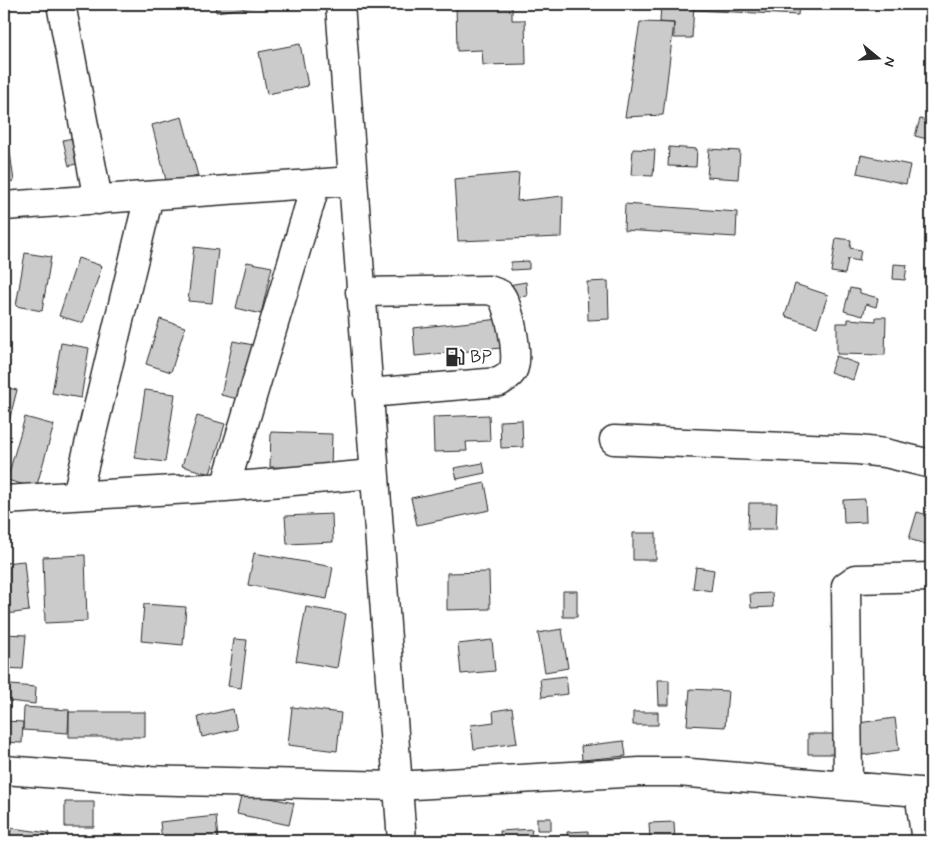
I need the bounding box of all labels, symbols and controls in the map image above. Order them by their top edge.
north arrow [852,32,902,82]
text: N [879,54,899,69]
place label: BP [470,345,492,369]
fuel station icon: BP [444,346,466,368]

